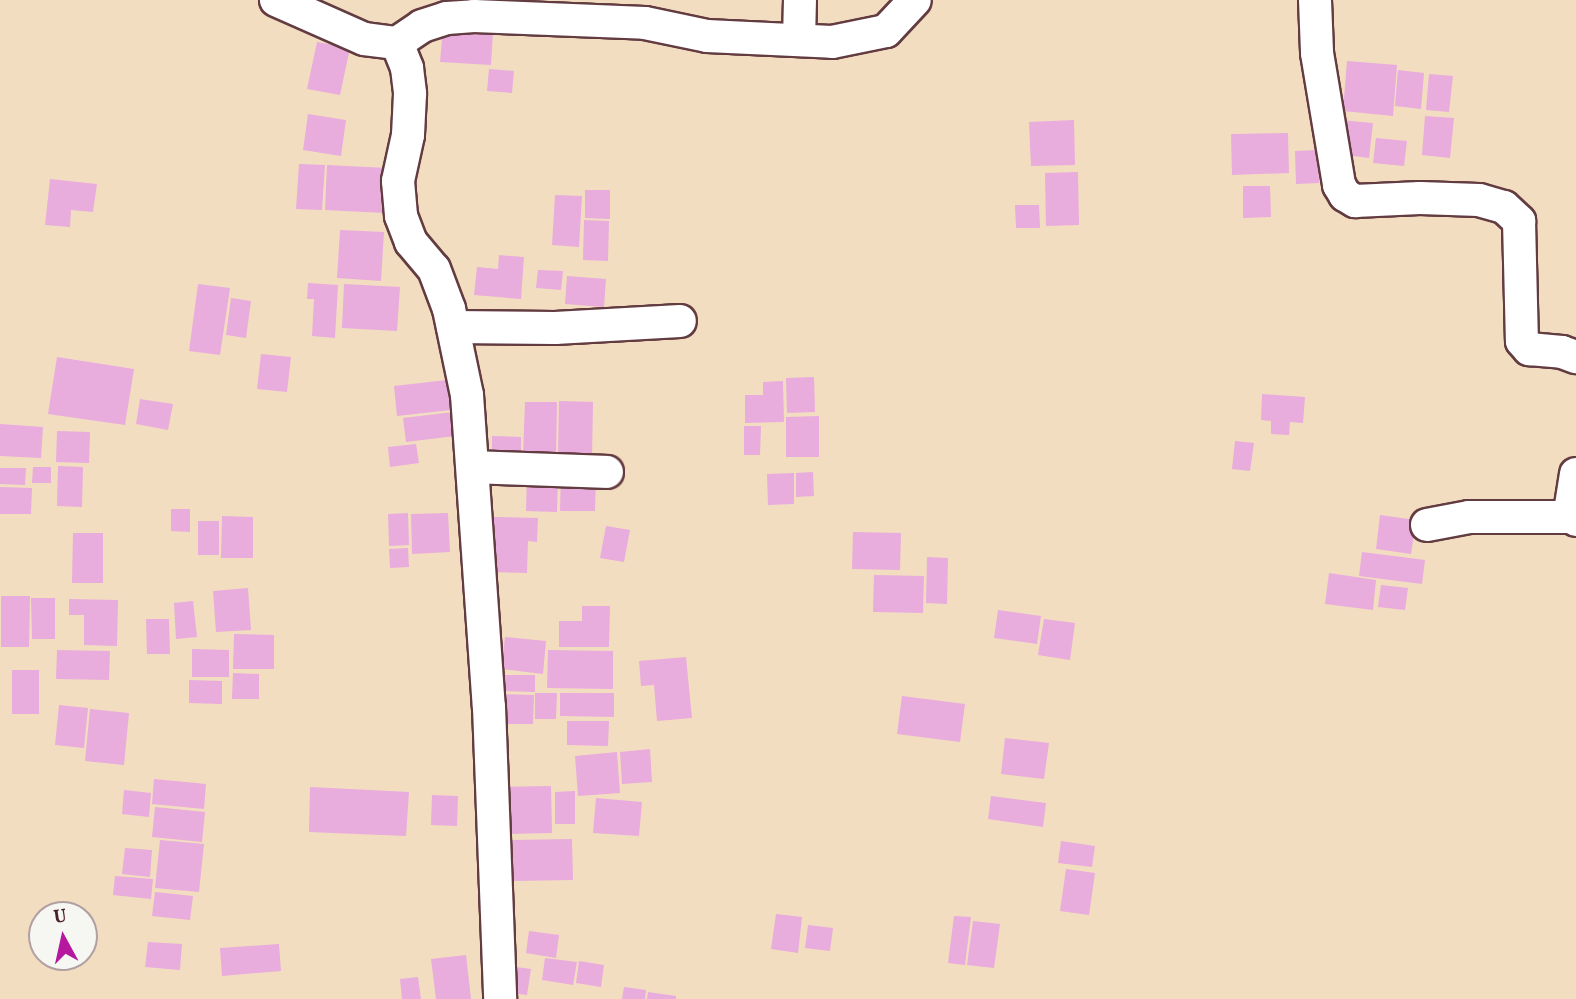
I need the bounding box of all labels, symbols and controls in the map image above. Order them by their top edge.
north arrow [28,901,98,971]
text: U [52,903,69,931]

